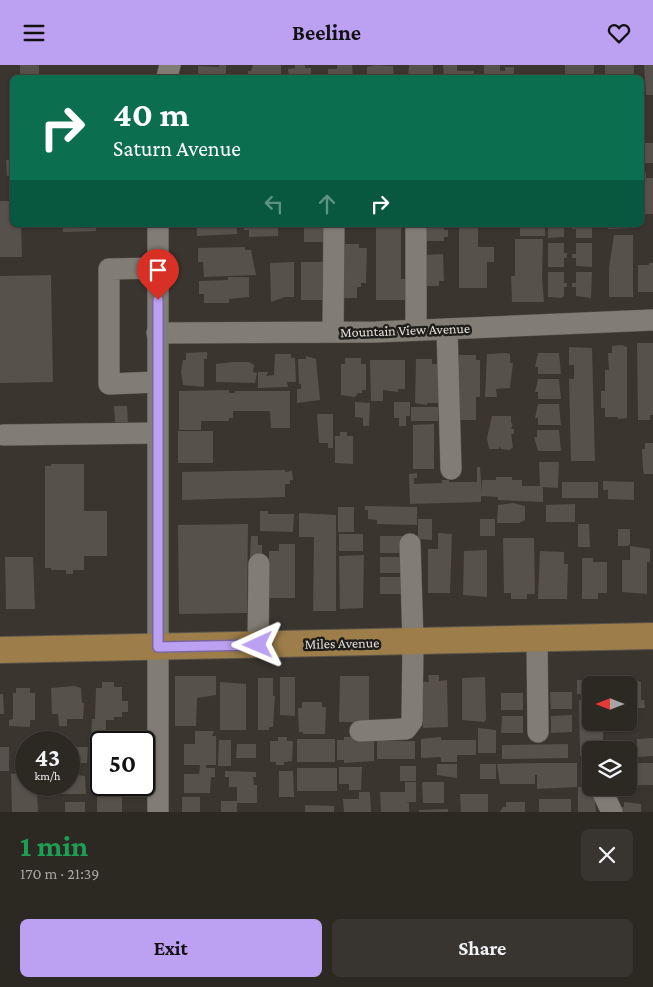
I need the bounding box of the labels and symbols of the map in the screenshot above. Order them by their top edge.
pin [137,249,179,300]
street label: Mountain View Avenue [340,320,470,340]
position arrow [231,618,283,670]
street label: Miles Avenue [305,634,379,652]
north arrow [582,676,638,731]
speed limit sign: 50 [90,731,155,796]

